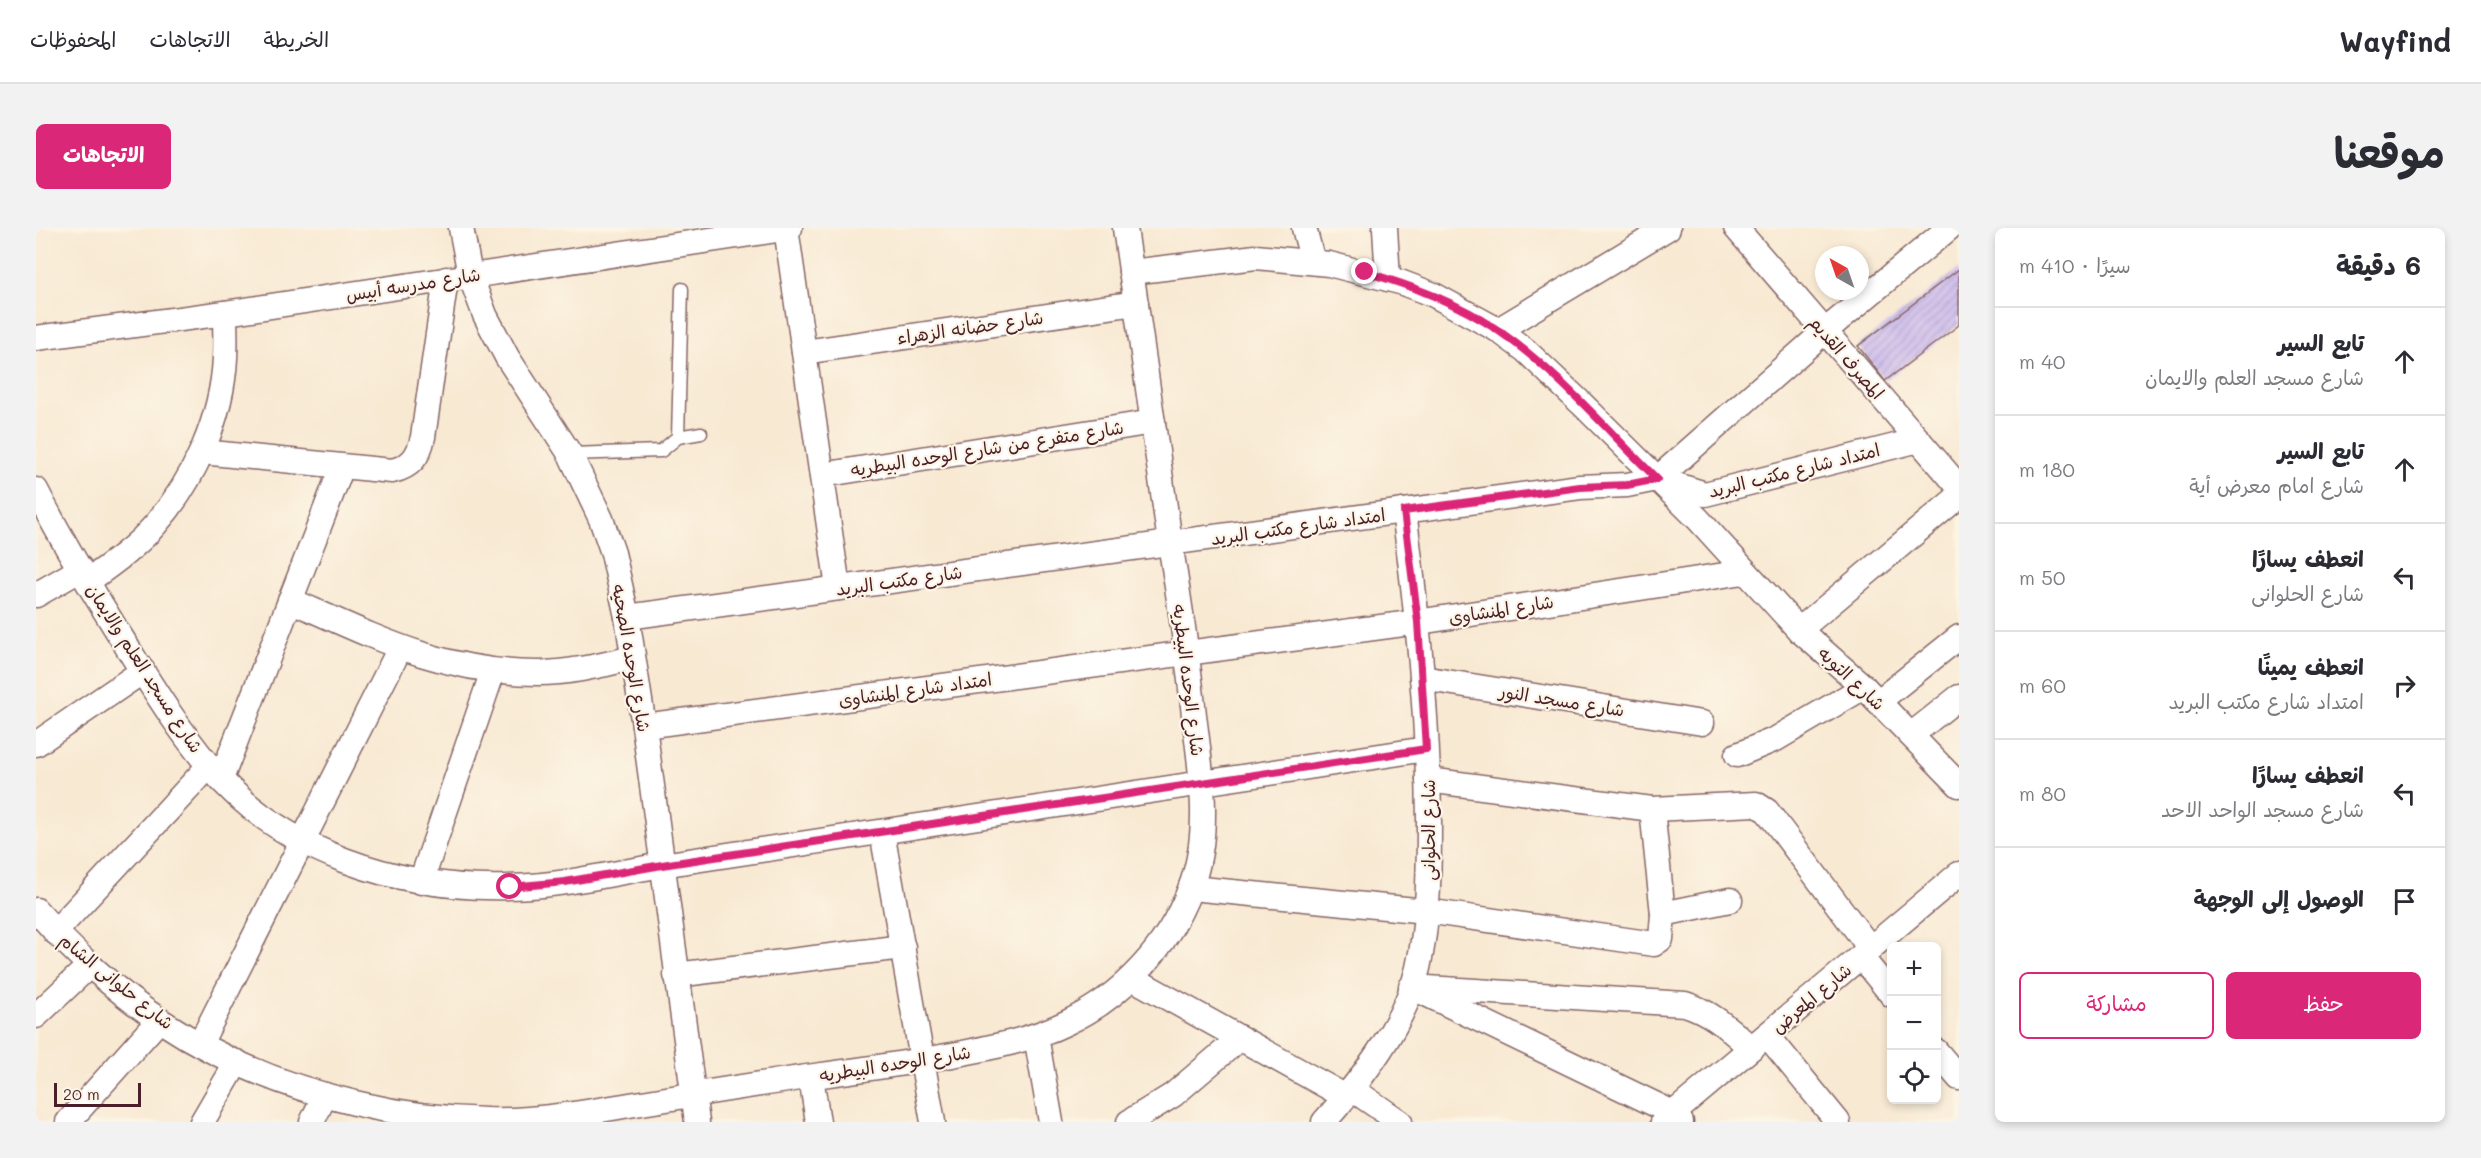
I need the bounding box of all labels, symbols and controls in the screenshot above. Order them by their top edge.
text: Wayfind [2340,23,2451,59]
text: المحفوظات [30,25,116,52]
text: الاتجاهات [149,25,231,52]
text: الخريطة [264,25,329,52]
button: الاتجاهات [36,124,171,189]
text: موقعنا [2334,124,2445,179]
north arrow [1815,246,1869,300]
text: 6 دقيقة [2336,248,2421,282]
text: سيرًا · 410 m [2019,252,2131,278]
route end [1351,258,1377,284]
street label: شارع مدرسه أبيس [344,262,482,307]
street label: شارع حضانه الزهراء [895,305,1045,350]
street label: المصرف القديم [1802,310,1890,406]
text: تابع السير [2278,328,2364,357]
icon: ahead [2388,345,2421,378]
text: 40 m [2019,348,2065,374]
text: شارع مسجد العلم والايمان [2145,364,2364,390]
street label: شارع متفرع من شارع الوحده البيطريه [849,415,1125,482]
text: تابع السير [2278,436,2364,465]
street label: امتداد شارع مكتب البريد [1706,437,1883,504]
icon: ahead [2388,453,2421,486]
text: 180 m [2019,456,2075,482]
text: شارع امام معرض أية [2189,472,2364,498]
street label: امتداد شارع مكتب البريد [1209,502,1387,551]
text: انعطف يسارًا [2252,544,2364,573]
street label: شارع مكتب البريد [834,559,964,602]
icon: left [2388,561,2421,594]
text: 50 m [2019,564,2065,590]
street label: شارع مسجد العلم والايمان [79,579,209,759]
text: شارع الحلوانى [2251,580,2364,606]
street label: شارع الوحده الصحيه [606,582,657,734]
street label: شارع المنشاوى [1447,589,1555,630]
street label: شارع الوحده البيطريه [1167,603,1210,757]
street label: شارع التوبه [1813,641,1891,716]
text: انعطف يمينًا [2258,652,2364,681]
street label: امتداد شارع المنشاوى [837,666,993,713]
icon: right [2388,669,2421,702]
text: 60 m [2019,672,2066,698]
street label: شارع مسجد النور [1496,678,1626,723]
text: امتداد شارع مكتب البريد [2168,688,2364,714]
text: انعطف يسارًا [2252,760,2364,789]
icon: left [2388,777,2421,810]
street label: شارع الحلوانى [1416,779,1441,881]
text: 80 m [2019,780,2066,806]
text: شارع مسجد الواحد الاحد [2161,796,2364,822]
route start [496,873,522,899]
text: الوصول إلى الوجهة [2193,884,2364,913]
icon: arrive [2388,885,2421,918]
street label: شارع حلوانى الشام [53,928,179,1037]
map controls [1887,942,1941,1104]
button: + [1887,942,1941,996]
street label: شارع المعرض [1766,957,1857,1039]
button: مشاركة [2019,972,2214,1039]
button: حفظ [2226,972,2421,1039]
button: − [1887,996,1941,1050]
street label: شارع الوحده البيطريه [818,1039,973,1088]
button: locate [1887,1050,1941,1104]
scale bar [54,1080,141,1108]
text: 20 m [63,1083,100,1104]

